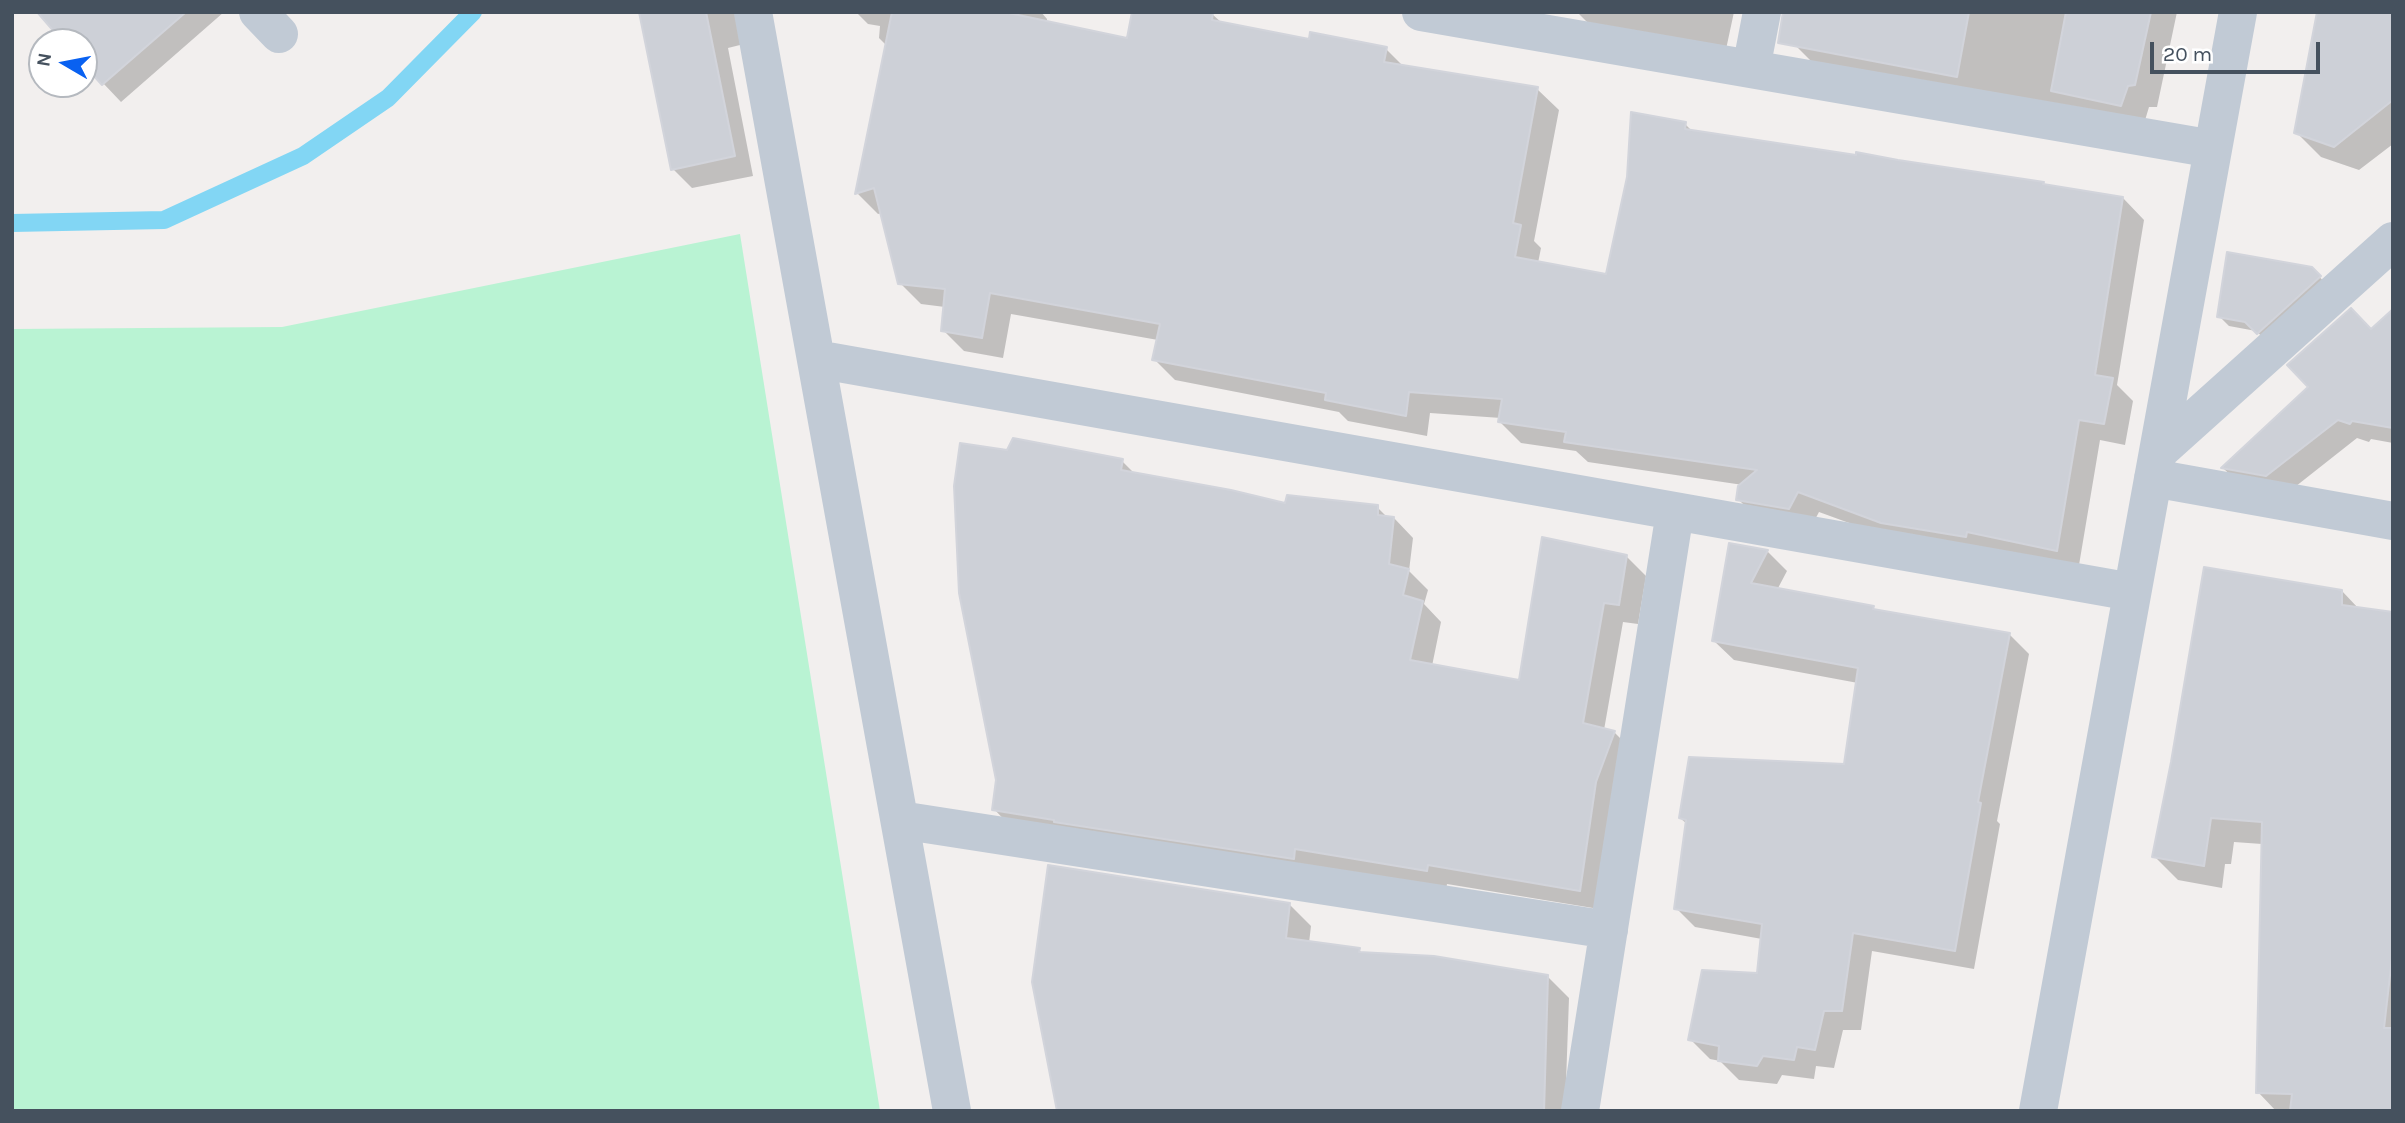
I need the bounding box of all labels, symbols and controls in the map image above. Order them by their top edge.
north arrow [28,28,98,98]
scale bar [2153,28,2323,72]
text: 20 m [2163,42,2212,66]
text: N [32,51,56,68]

